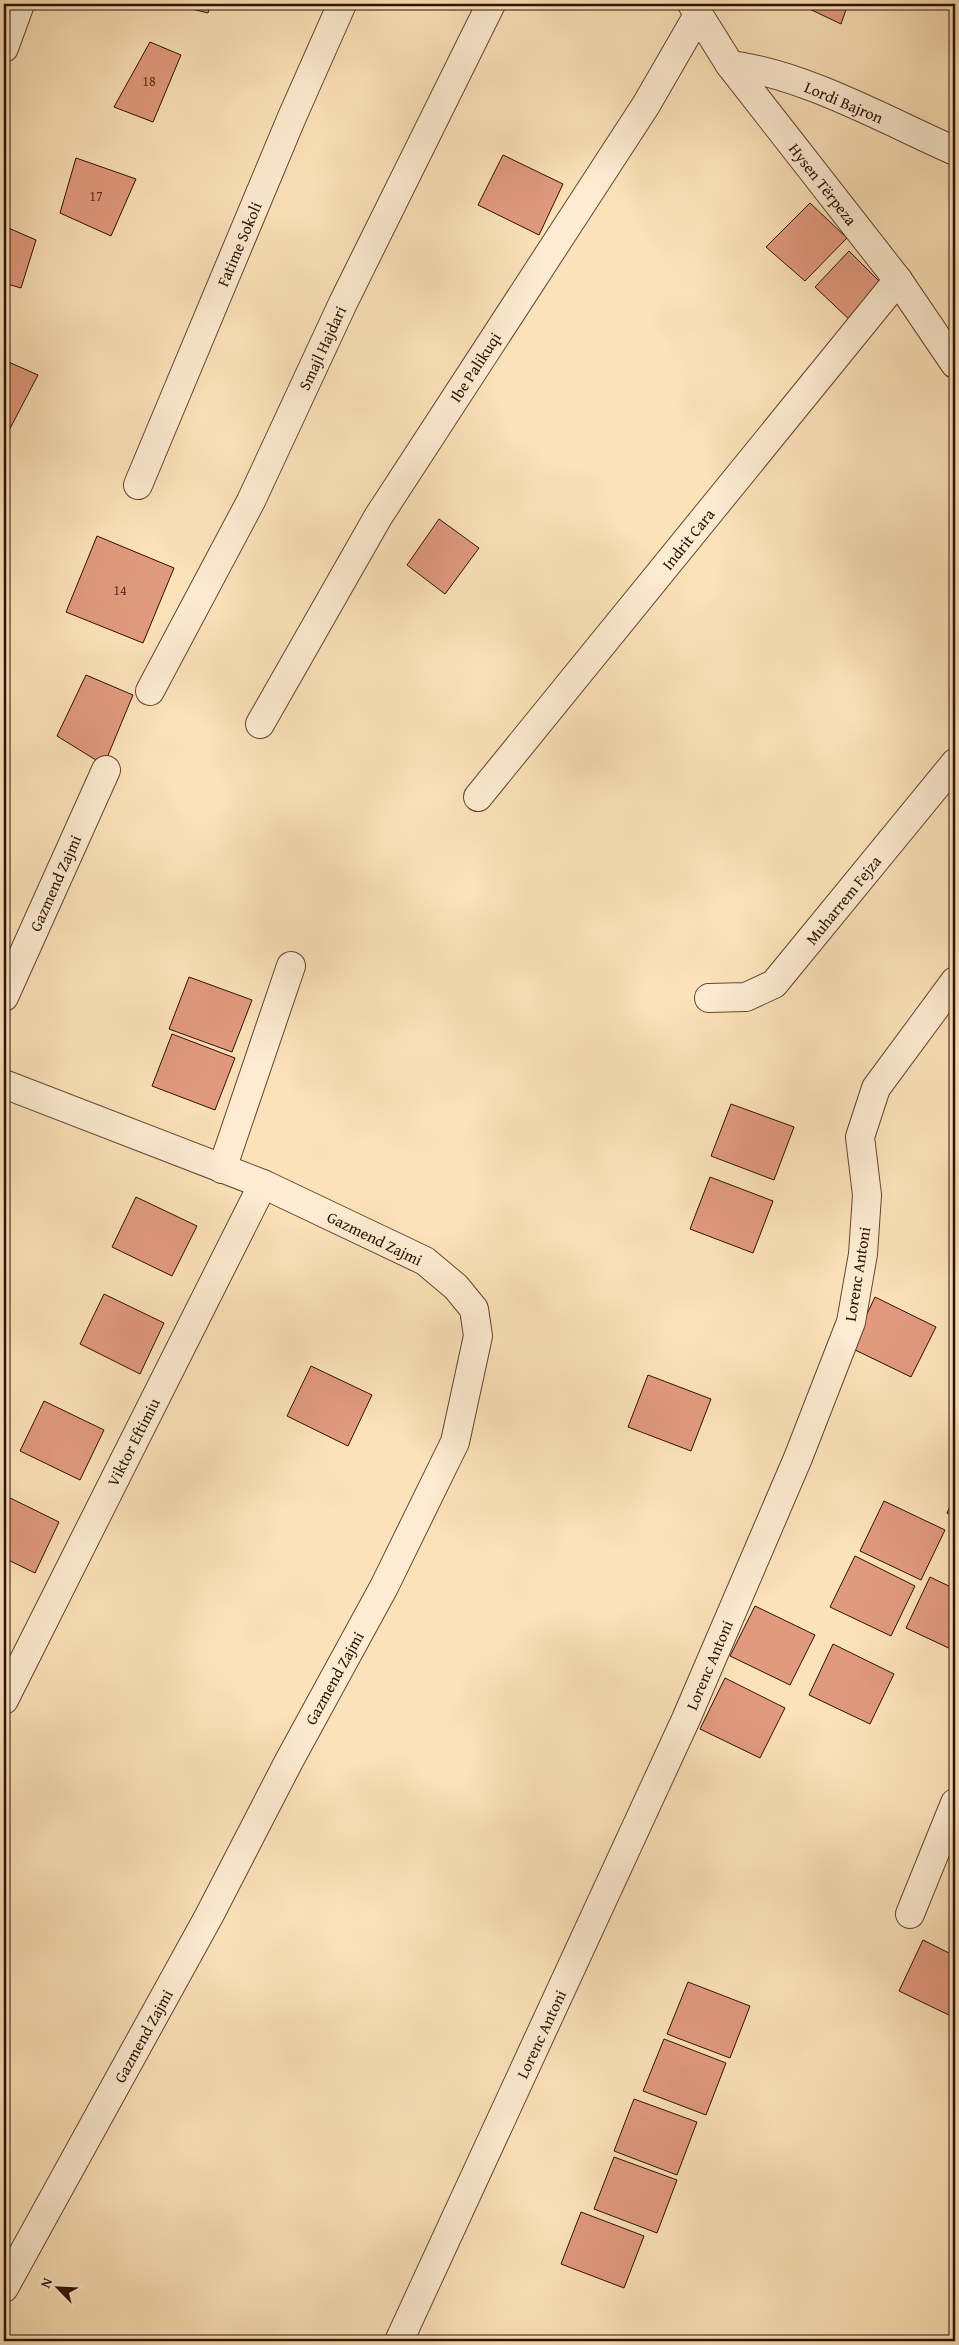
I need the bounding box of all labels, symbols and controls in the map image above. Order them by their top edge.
house number: 18 [142,71,156,91]
street label: Lordi Bajron [801,75,887,129]
street label: Hysen Tërpeza [783,138,863,231]
house number: 17 [89,186,103,206]
street label: Fatime Sokoli [210,197,268,290]
street label: Smajl Hajdari [292,301,352,394]
street label: Ibe Palikuqi [443,327,507,407]
street label: Indrit Cara [656,503,721,575]
house number: 14 [113,580,127,600]
street label: Gazmend Zajmi [23,830,87,935]
street label: Muharrem Fejza [799,850,887,950]
street label: Gazmend Zajmi [323,1205,427,1272]
street label: Lorenc Antoni [838,1225,876,1323]
street label: Viktor Eftimiu [100,1393,166,1490]
street label: Lorenc Antoni [679,1616,739,1714]
street label: Gazmend Zajmi [298,1626,370,1729]
street label: Gazmend Zajmi [107,1984,179,2087]
street label: Lorenc Antoni [510,1985,572,2082]
north arrow [32,2262,82,2312]
text: N [35,2274,57,2291]

